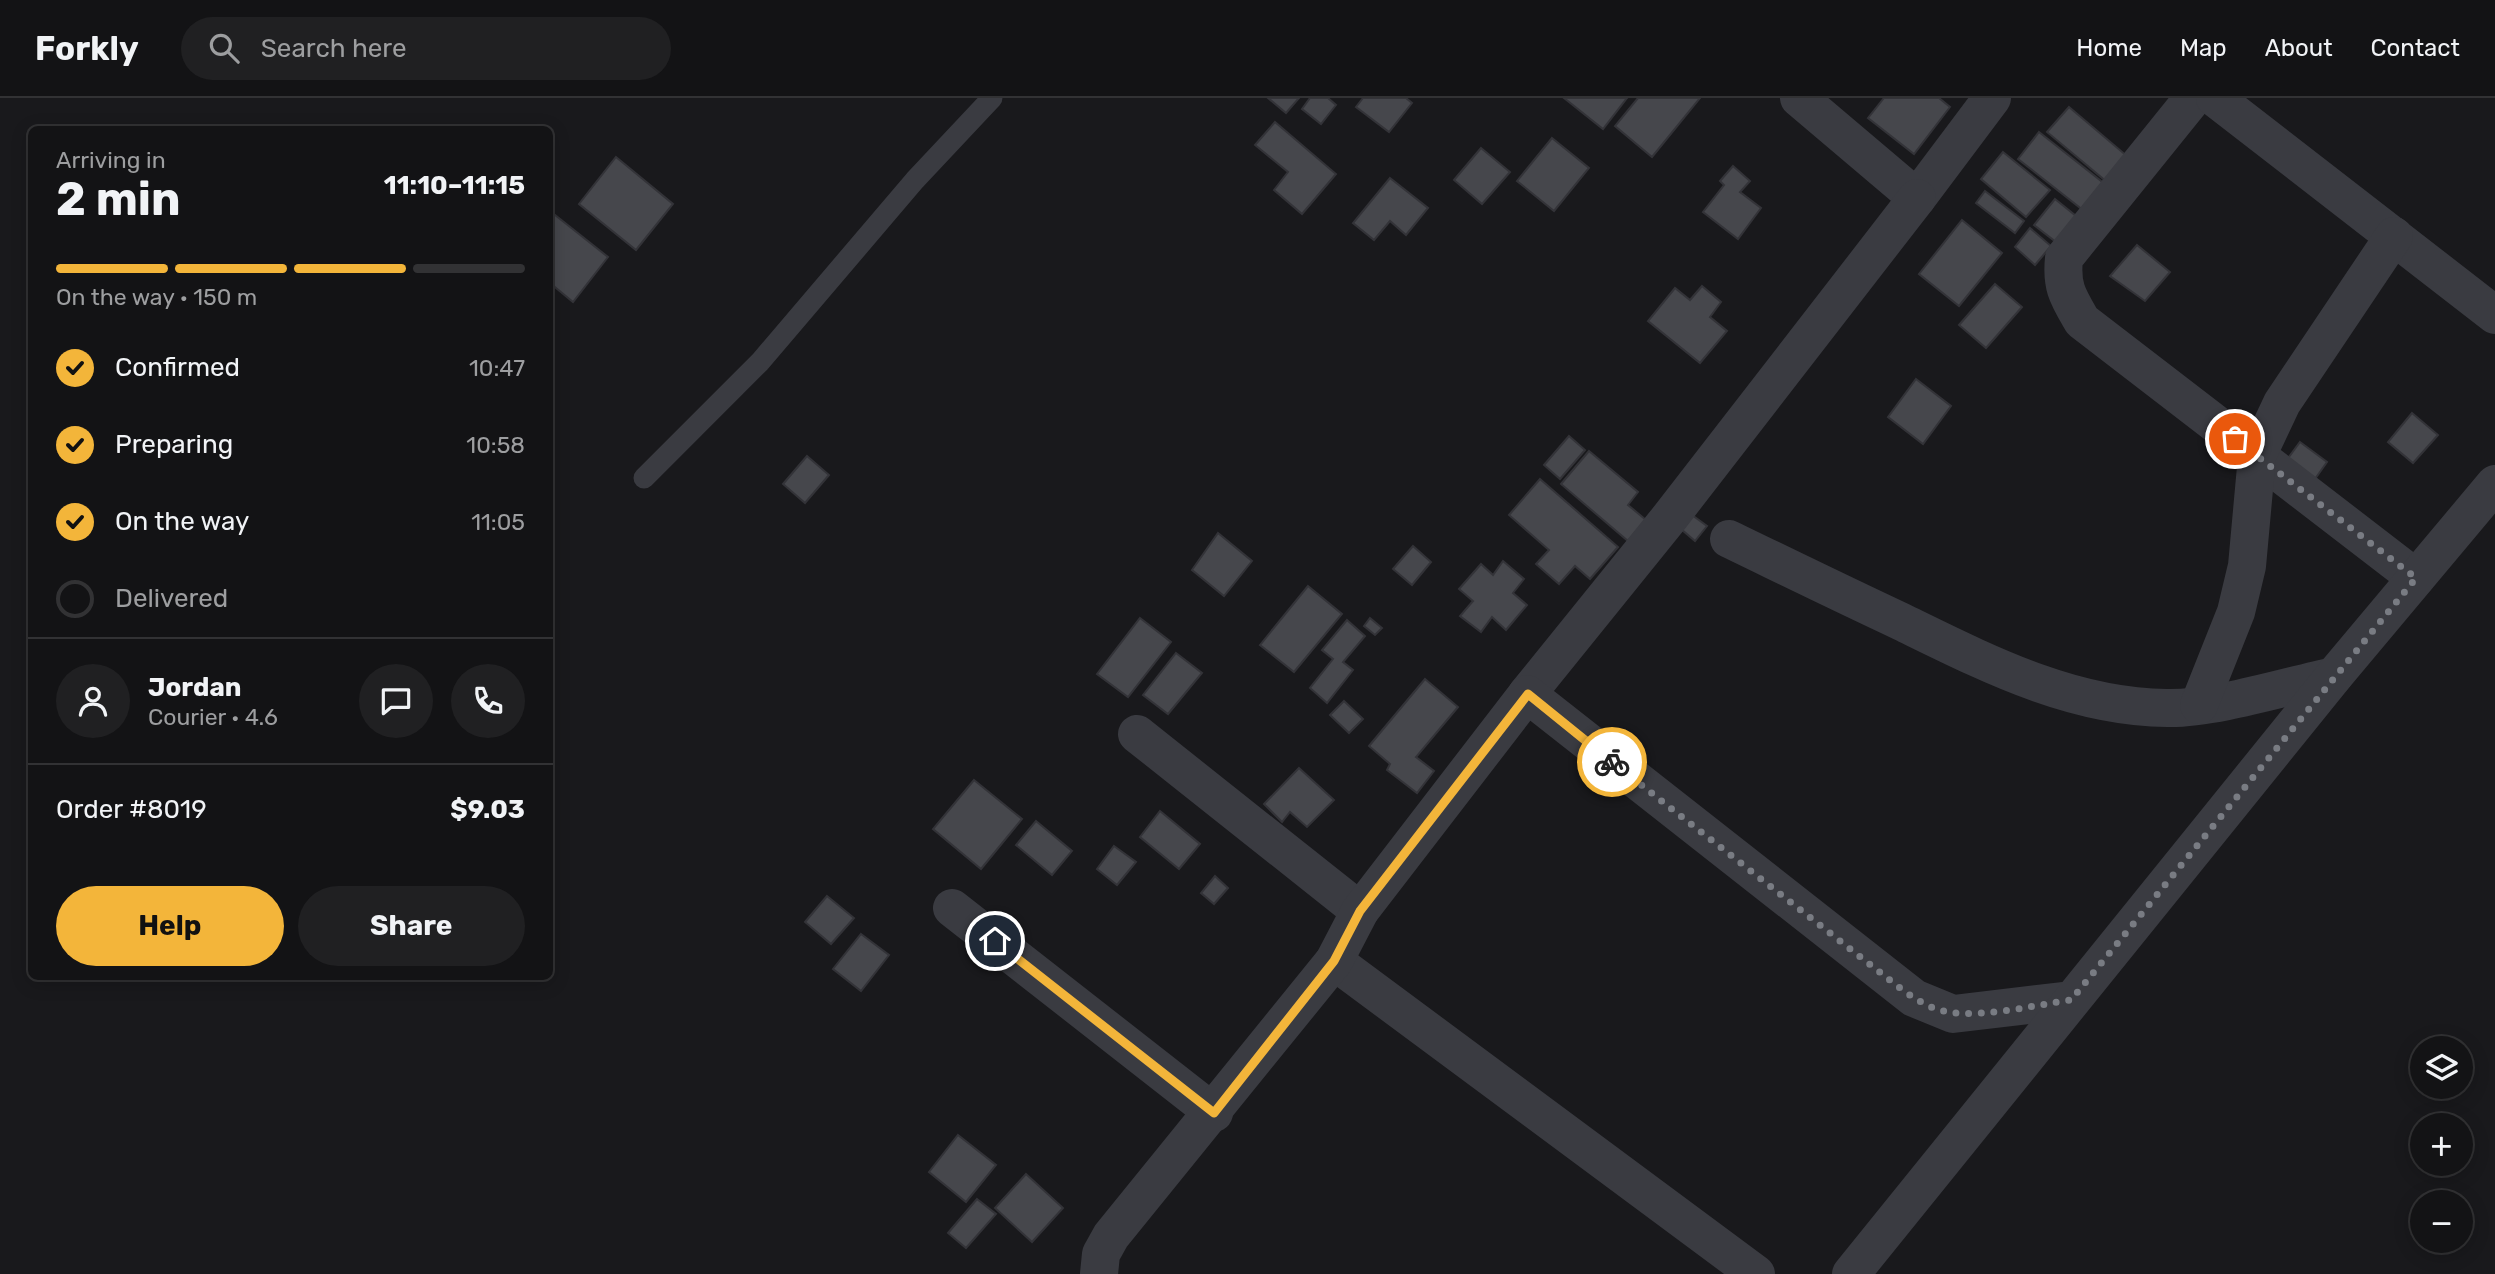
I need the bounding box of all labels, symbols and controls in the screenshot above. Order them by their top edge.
search box [181,17,671,80]
text: Forkly [35,29,139,68]
icon: search [205,29,243,67]
text: Search here [261,33,407,64]
text: Home [2076,34,2142,62]
text: Map [2180,34,2227,62]
text: About [2265,34,2333,62]
text: Contact [2371,34,2460,62]
text: Arriving in [56,146,166,174]
text: 11:10–11:15 [384,170,525,201]
text: 2 min [56,172,181,227]
text: On the way · 150 m [56,283,257,311]
icon: check [56,349,94,387]
text: Confirmed [115,352,240,383]
text: 10:47 [469,354,525,382]
pin [2205,409,2265,469]
icon: bag [2216,420,2254,458]
icon: check [56,426,94,464]
text: Preparing [115,429,233,460]
text: 10:58 [466,431,525,459]
icon: check [56,503,94,541]
text: On the way [115,506,249,537]
text: 11:05 [471,508,525,536]
text: Delivered [115,583,228,614]
button: person [56,664,130,738]
button: chat [359,664,433,738]
button: phone [451,664,525,738]
text: Jordan [148,672,241,703]
text: Courier · 4.6 [148,703,278,731]
courier [1577,727,1647,797]
icon: bike [1593,743,1631,781]
text: Order #8019 [56,794,207,825]
text: $9.03 [450,794,525,825]
button: Help [56,886,284,966]
button: Share [298,886,525,966]
pin [965,911,1025,971]
icon: home [976,922,1014,960]
map controls [2410,1036,2473,1253]
button: layers [2410,1036,2473,1099]
button: + [2410,1113,2473,1176]
button: − [2410,1190,2473,1253]

